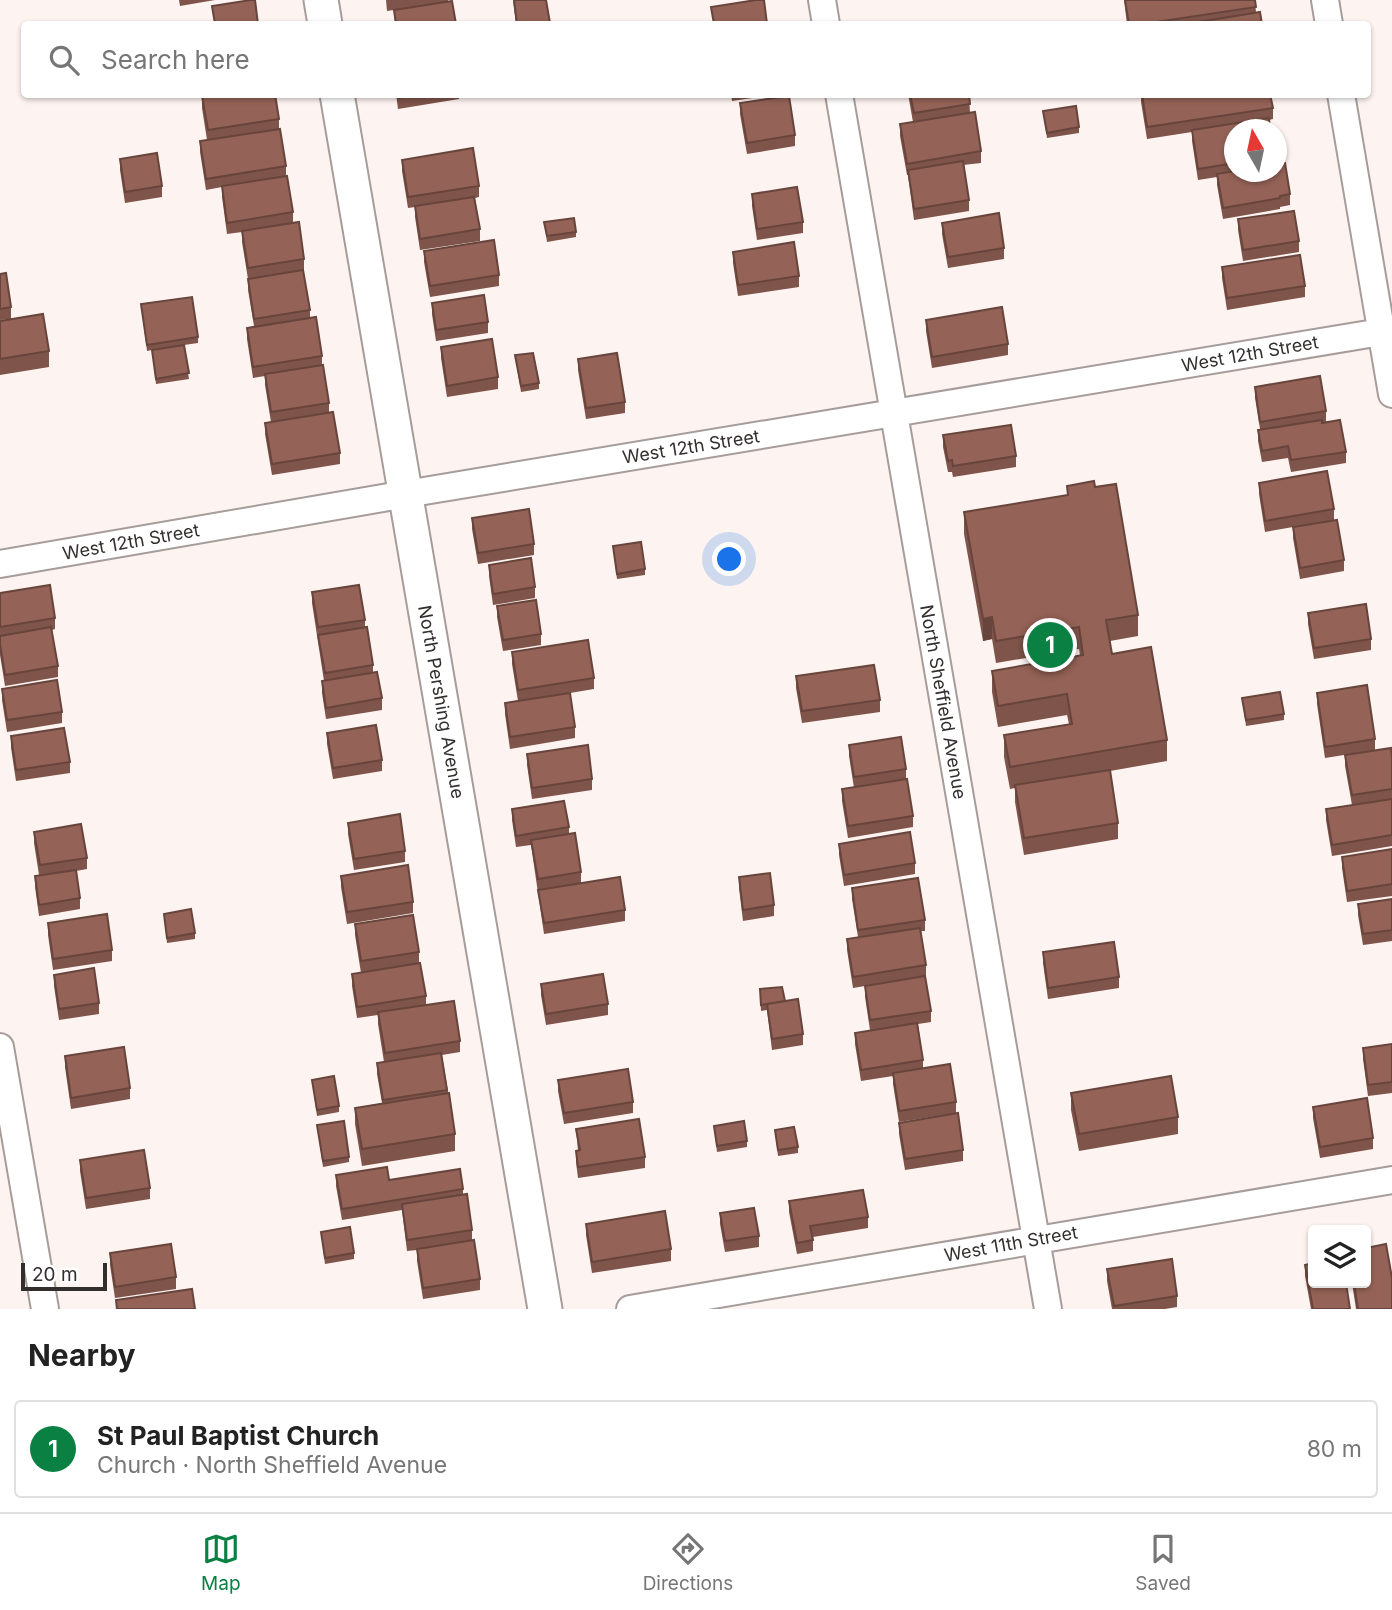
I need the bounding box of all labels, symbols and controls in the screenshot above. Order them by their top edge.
search box [21,21,1371,98]
icon: search [45,41,83,79]
text: Search here [101,44,250,75]
north arrow [1224,119,1287,182]
street label: West 12th Street [1180,331,1320,376]
street label: West 12th Street [621,425,761,468]
street label: West 12th Street [61,519,201,564]
your location [712,542,746,576]
street label: North Sheffield Avenue [916,603,971,801]
street label: North Pershing Avenue [414,604,469,800]
pin: 1 [1027,619,1073,671]
street label: West 11th Street [943,1221,1079,1266]
map controls [1308,1225,1371,1288]
button: layers [1308,1225,1371,1288]
scale bar [21,1260,107,1292]
text: 20 m [32,1263,78,1286]
text: Nearby [28,1337,136,1373]
text: St Paul Baptist Church [97,1420,379,1451]
text: 1 [48,1435,58,1463]
text: 80 m [1307,1435,1362,1463]
text: Church · North Sheffield Avenue [97,1451,447,1479]
tab: Map [201,1530,241,1595]
tab: Directions [643,1530,733,1595]
tab: Saved [1135,1530,1191,1595]

